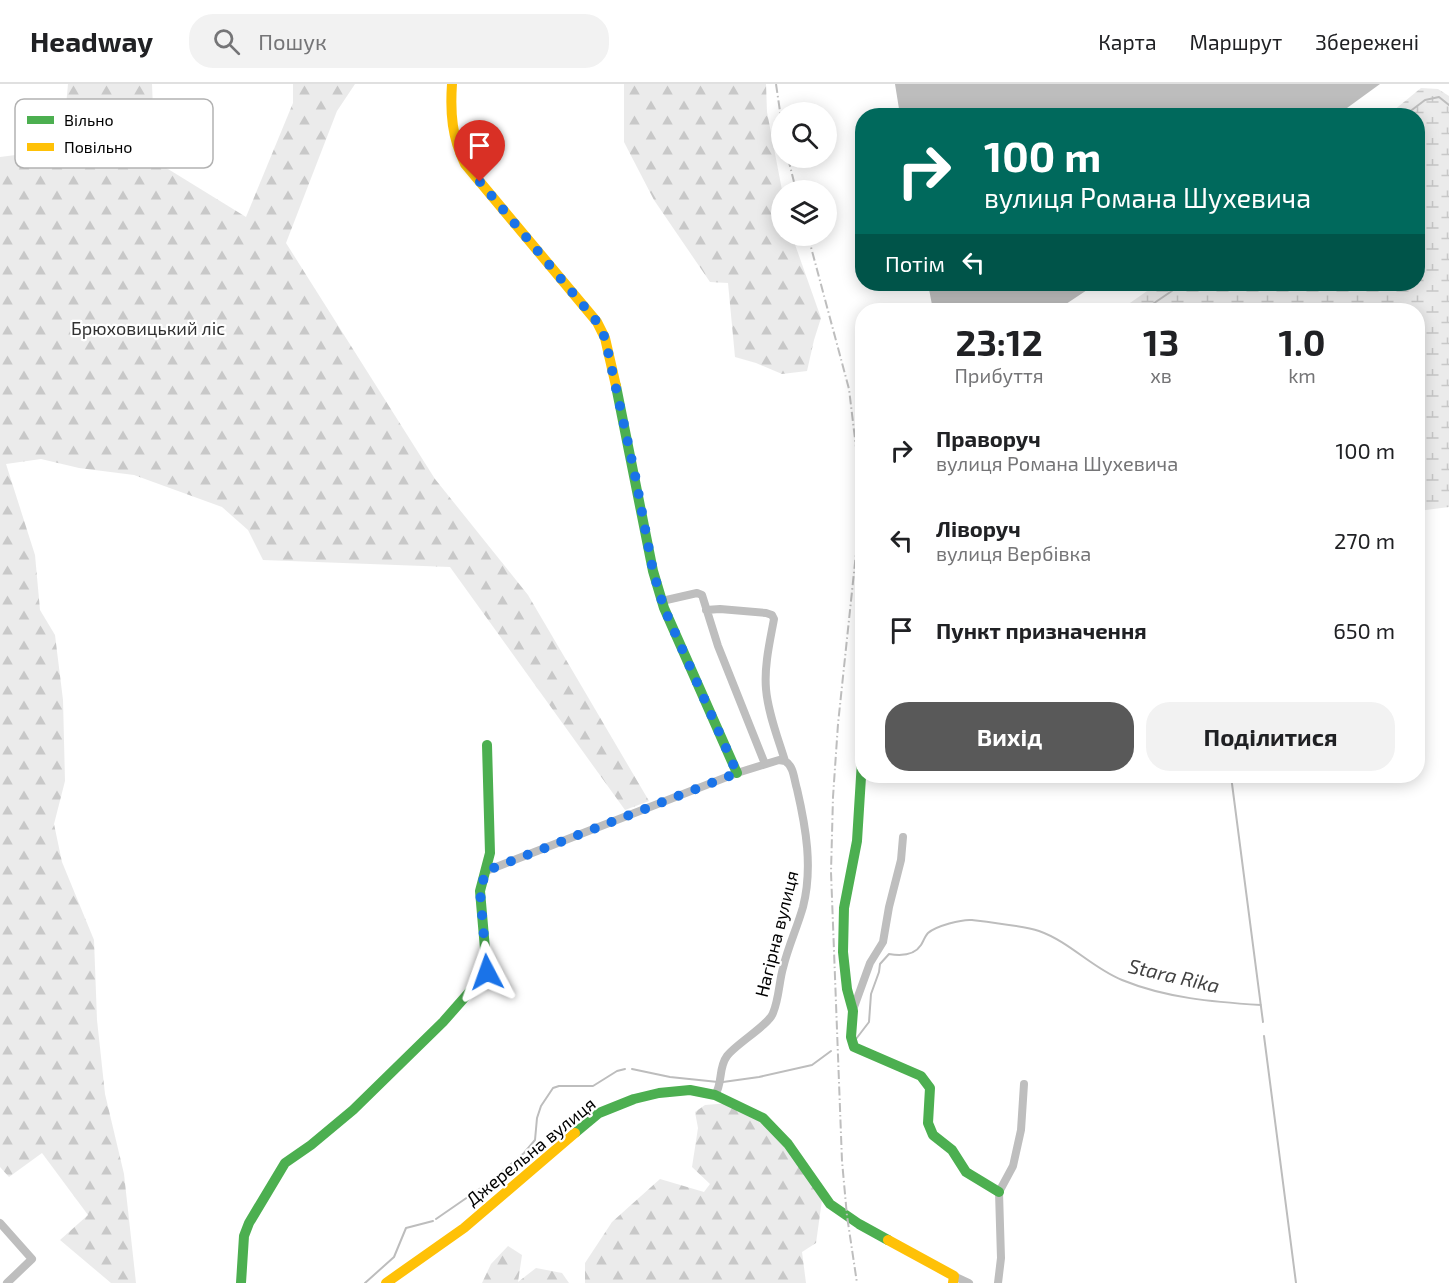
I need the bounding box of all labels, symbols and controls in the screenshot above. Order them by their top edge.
search box [189,14,609,68]
text: Headway [30,24,153,58]
icon: search [210,25,243,58]
text: Пошук [258,28,327,54]
text: Карта [1098,29,1157,54]
text: Маршрут [1190,29,1282,54]
text: Збережені [1315,29,1419,54]
legend [15,99,213,168]
map controls [771,102,837,246]
button: search [771,102,837,168]
text: Вільно [64,110,114,129]
pin [454,120,505,182]
icon: arrive [463,129,496,162]
text: 100 m [984,130,1101,180]
icon: right [885,132,963,210]
text: Повільно [64,137,132,156]
button: layers [771,180,837,246]
text: вулиця Романа Шухевича [984,181,1311,213]
icon: left [957,246,990,279]
text: Потім [885,250,945,276]
park label: Брюховицький ліс [71,317,225,339]
text: 23:12 [956,320,1043,363]
text: 13 [1143,320,1179,363]
text: 1.0 [1278,320,1326,363]
text: Прибуття [954,363,1044,387]
text: хв [1150,363,1172,387]
text: km [1288,363,1316,387]
text: Праворуч [936,425,1041,451]
icon: right [885,434,918,467]
text: 100 m [1336,437,1395,463]
text: вулиця Романа Шухевича [936,451,1178,475]
text: Ліворуч [936,515,1021,541]
icon: left [885,524,918,557]
text: 270 m [1334,527,1395,553]
text: вулиця Вербівка [936,541,1091,565]
icon: arrive [885,614,918,647]
text: Пункт призначення [936,617,1147,643]
text: 650 m [1333,617,1395,643]
button: Вихід [885,702,1134,771]
button: Поділитися [1146,702,1395,771]
street label: Нагірна вулиця [750,868,802,999]
position arrow [455,940,519,1004]
water label: Stara Rika [1126,953,1222,997]
street label: Джерельна вулиця [461,1092,600,1210]

